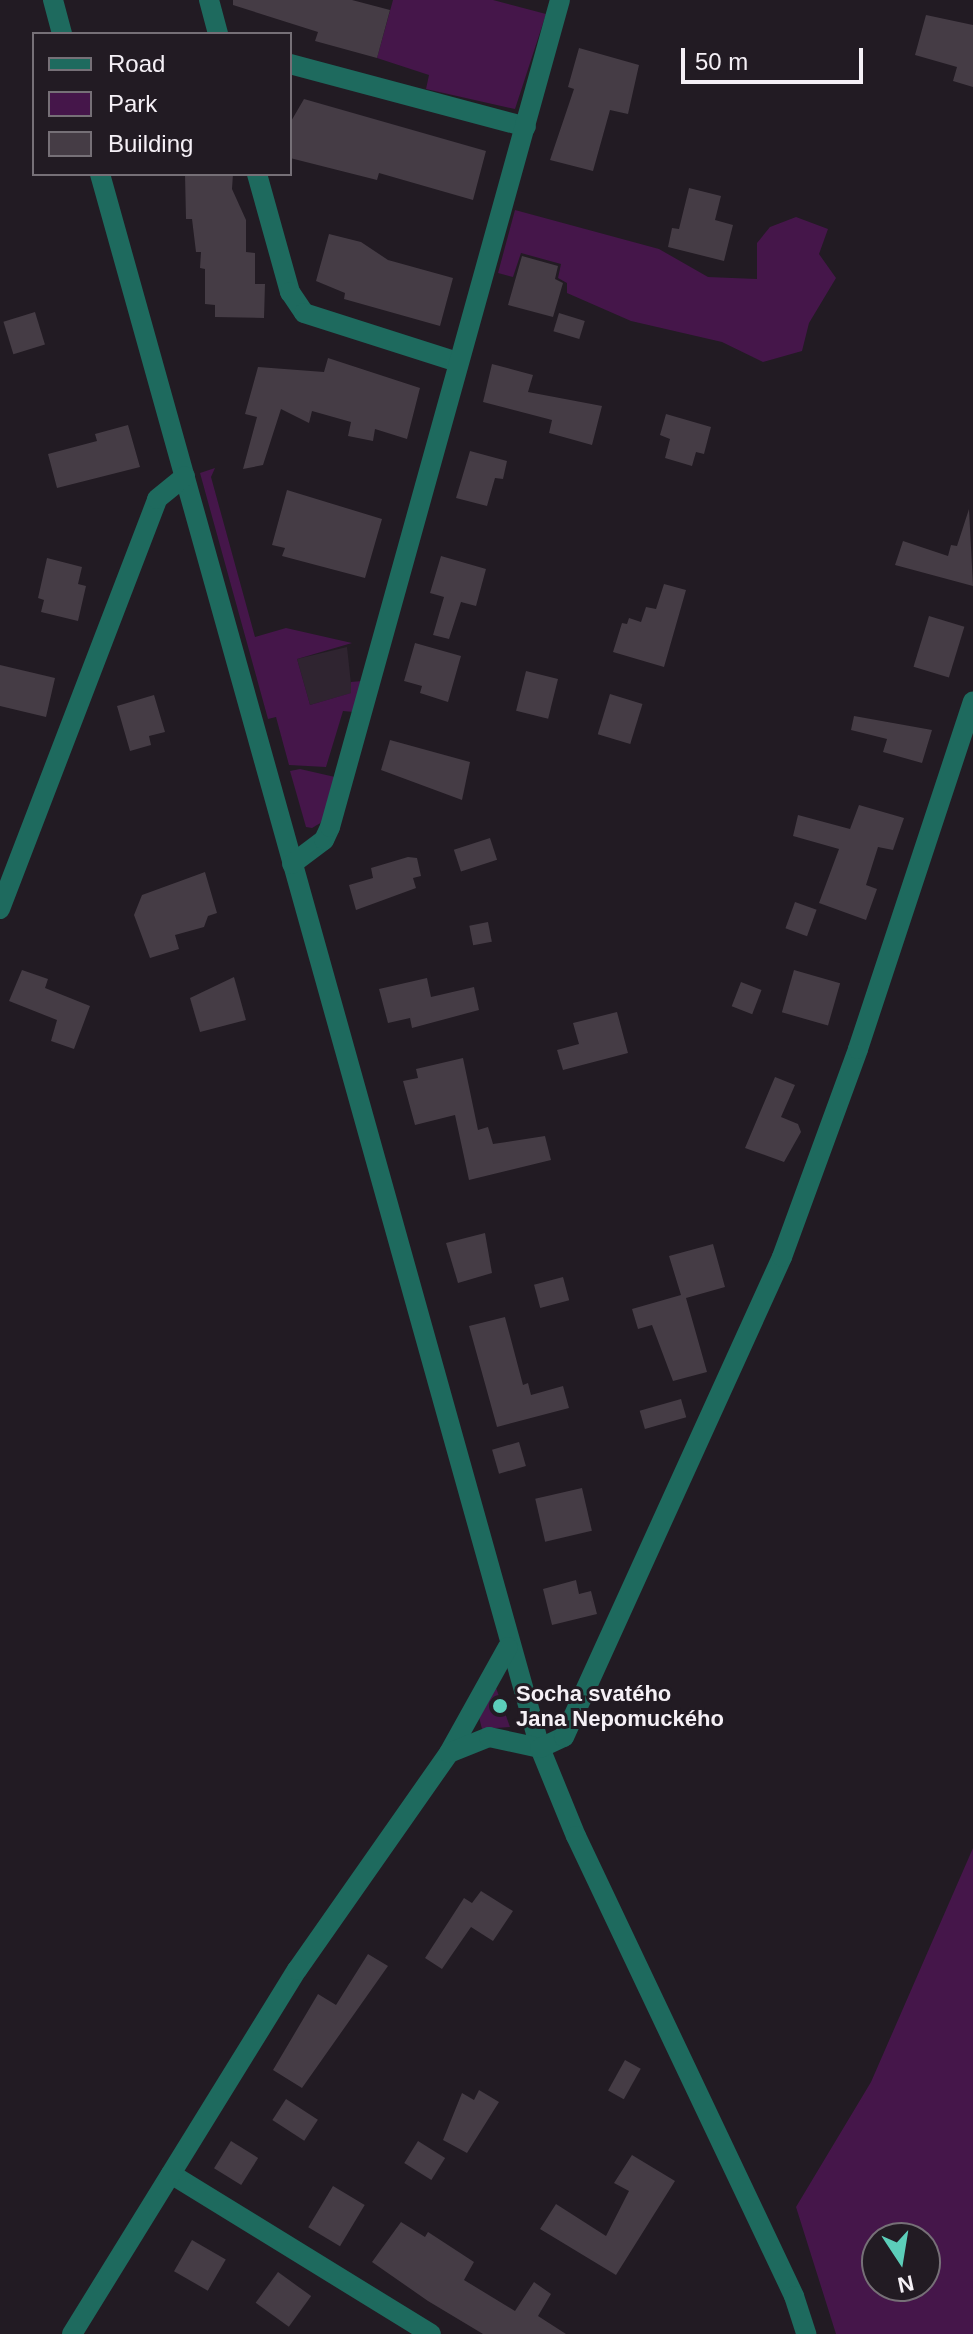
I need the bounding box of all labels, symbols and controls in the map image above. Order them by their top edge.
legend [32,32,292,176]
scale bar [685,32,867,82]
text: 50 m [695,48,748,75]
text: Road [108,50,165,77]
text: Park [108,90,157,117]
text: Building [108,130,193,157]
place label: Socha svatého Jana Nepomuckého [516,1680,724,1732]
marker: Socha svatého Jana Nepomuckého [491,1697,509,1715]
north arrow [861,2222,941,2302]
text: N [895,2270,916,2298]

